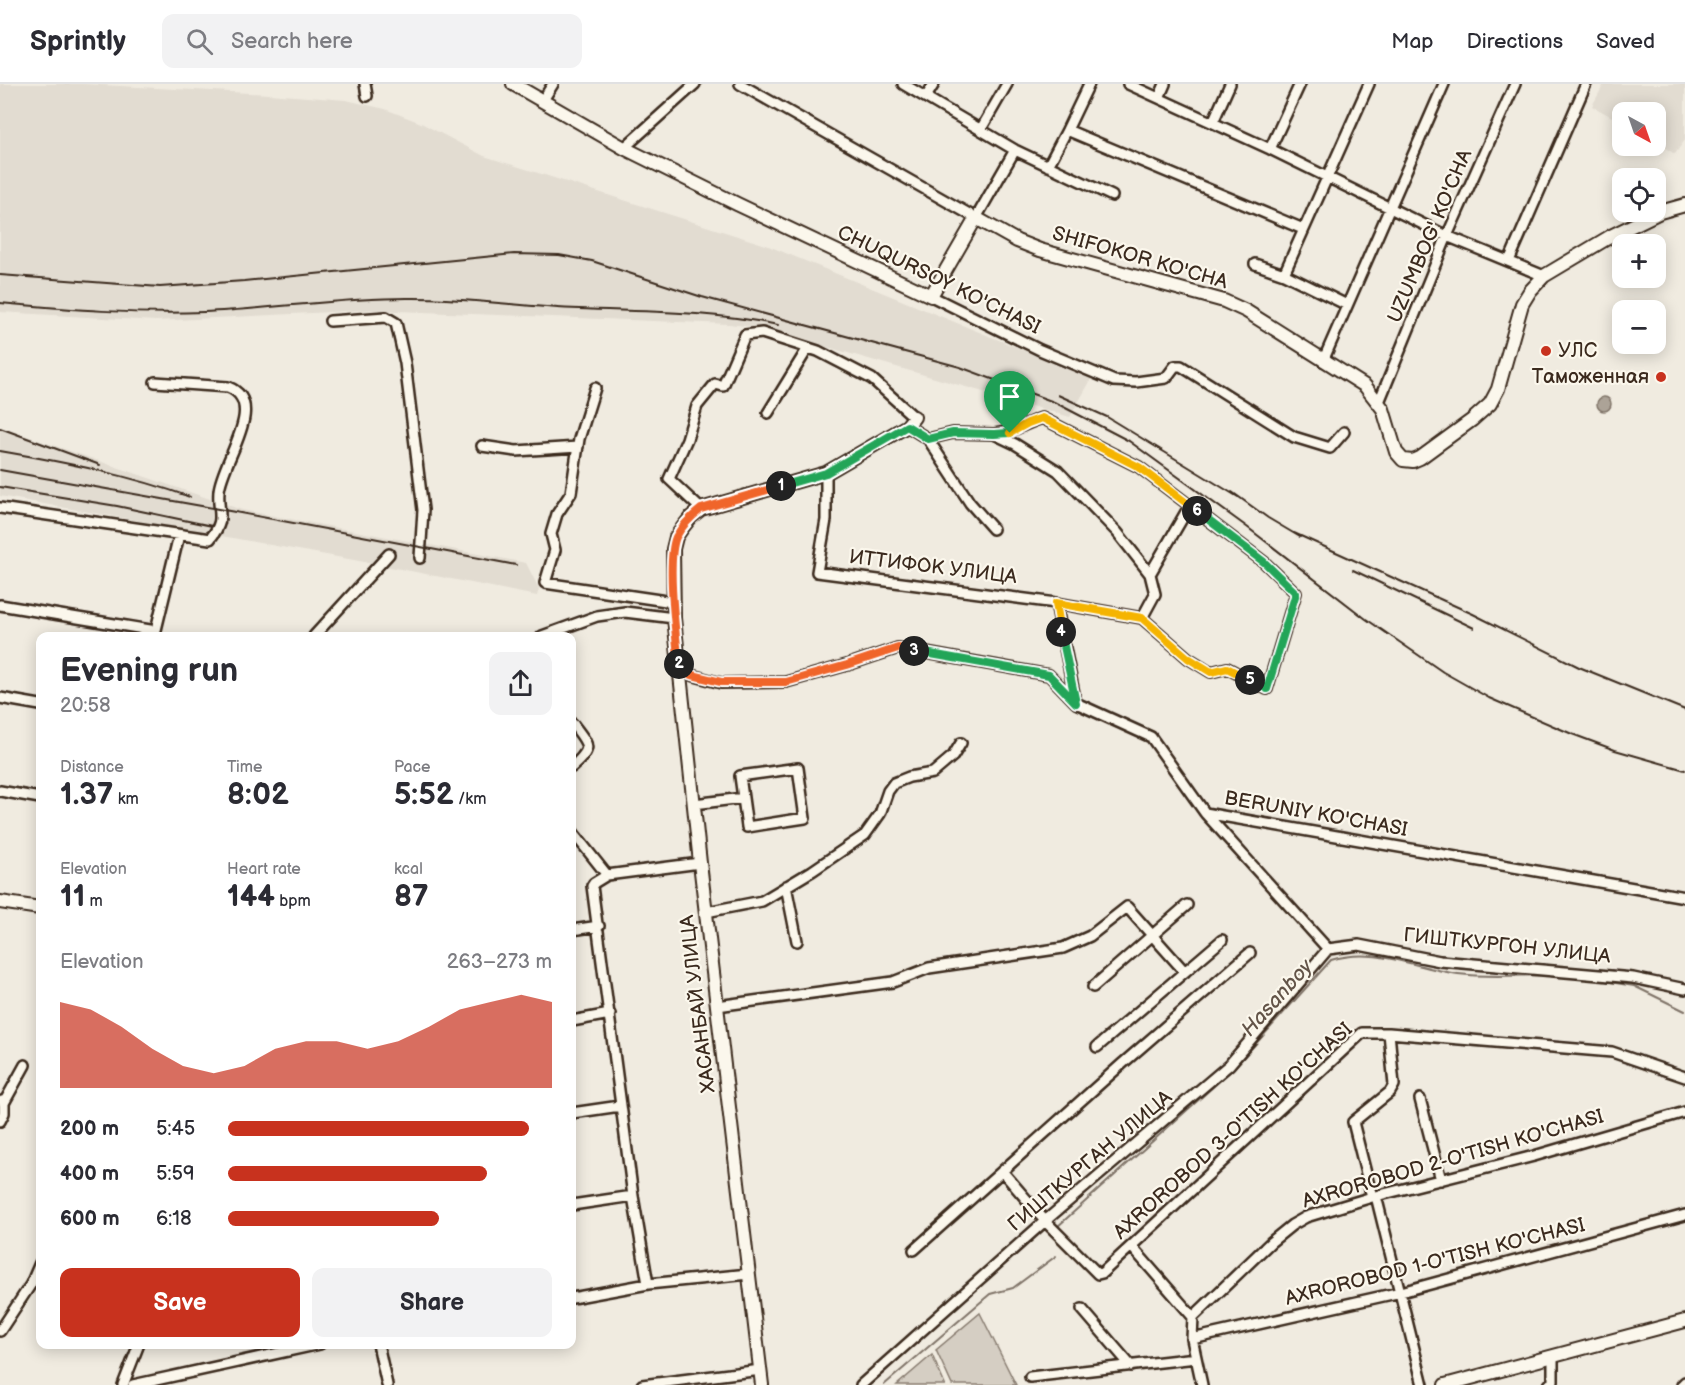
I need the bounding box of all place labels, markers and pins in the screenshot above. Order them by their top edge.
place label: УЛС [1558,339,1598,363]
marker: УЛС [1539,344,1553,358]
place label: Таможенная [1532,365,1649,389]
marker: Таможенная [1654,370,1668,384]
pin [984,371,1035,433]
pin: 1 [766,471,796,501]
pin: 6 [1182,496,1212,526]
pin: 4 [1046,617,1076,647]
pin: 3 [899,636,929,666]
pin: 2 [664,649,694,679]
pin: 5 [1235,665,1265,695]

